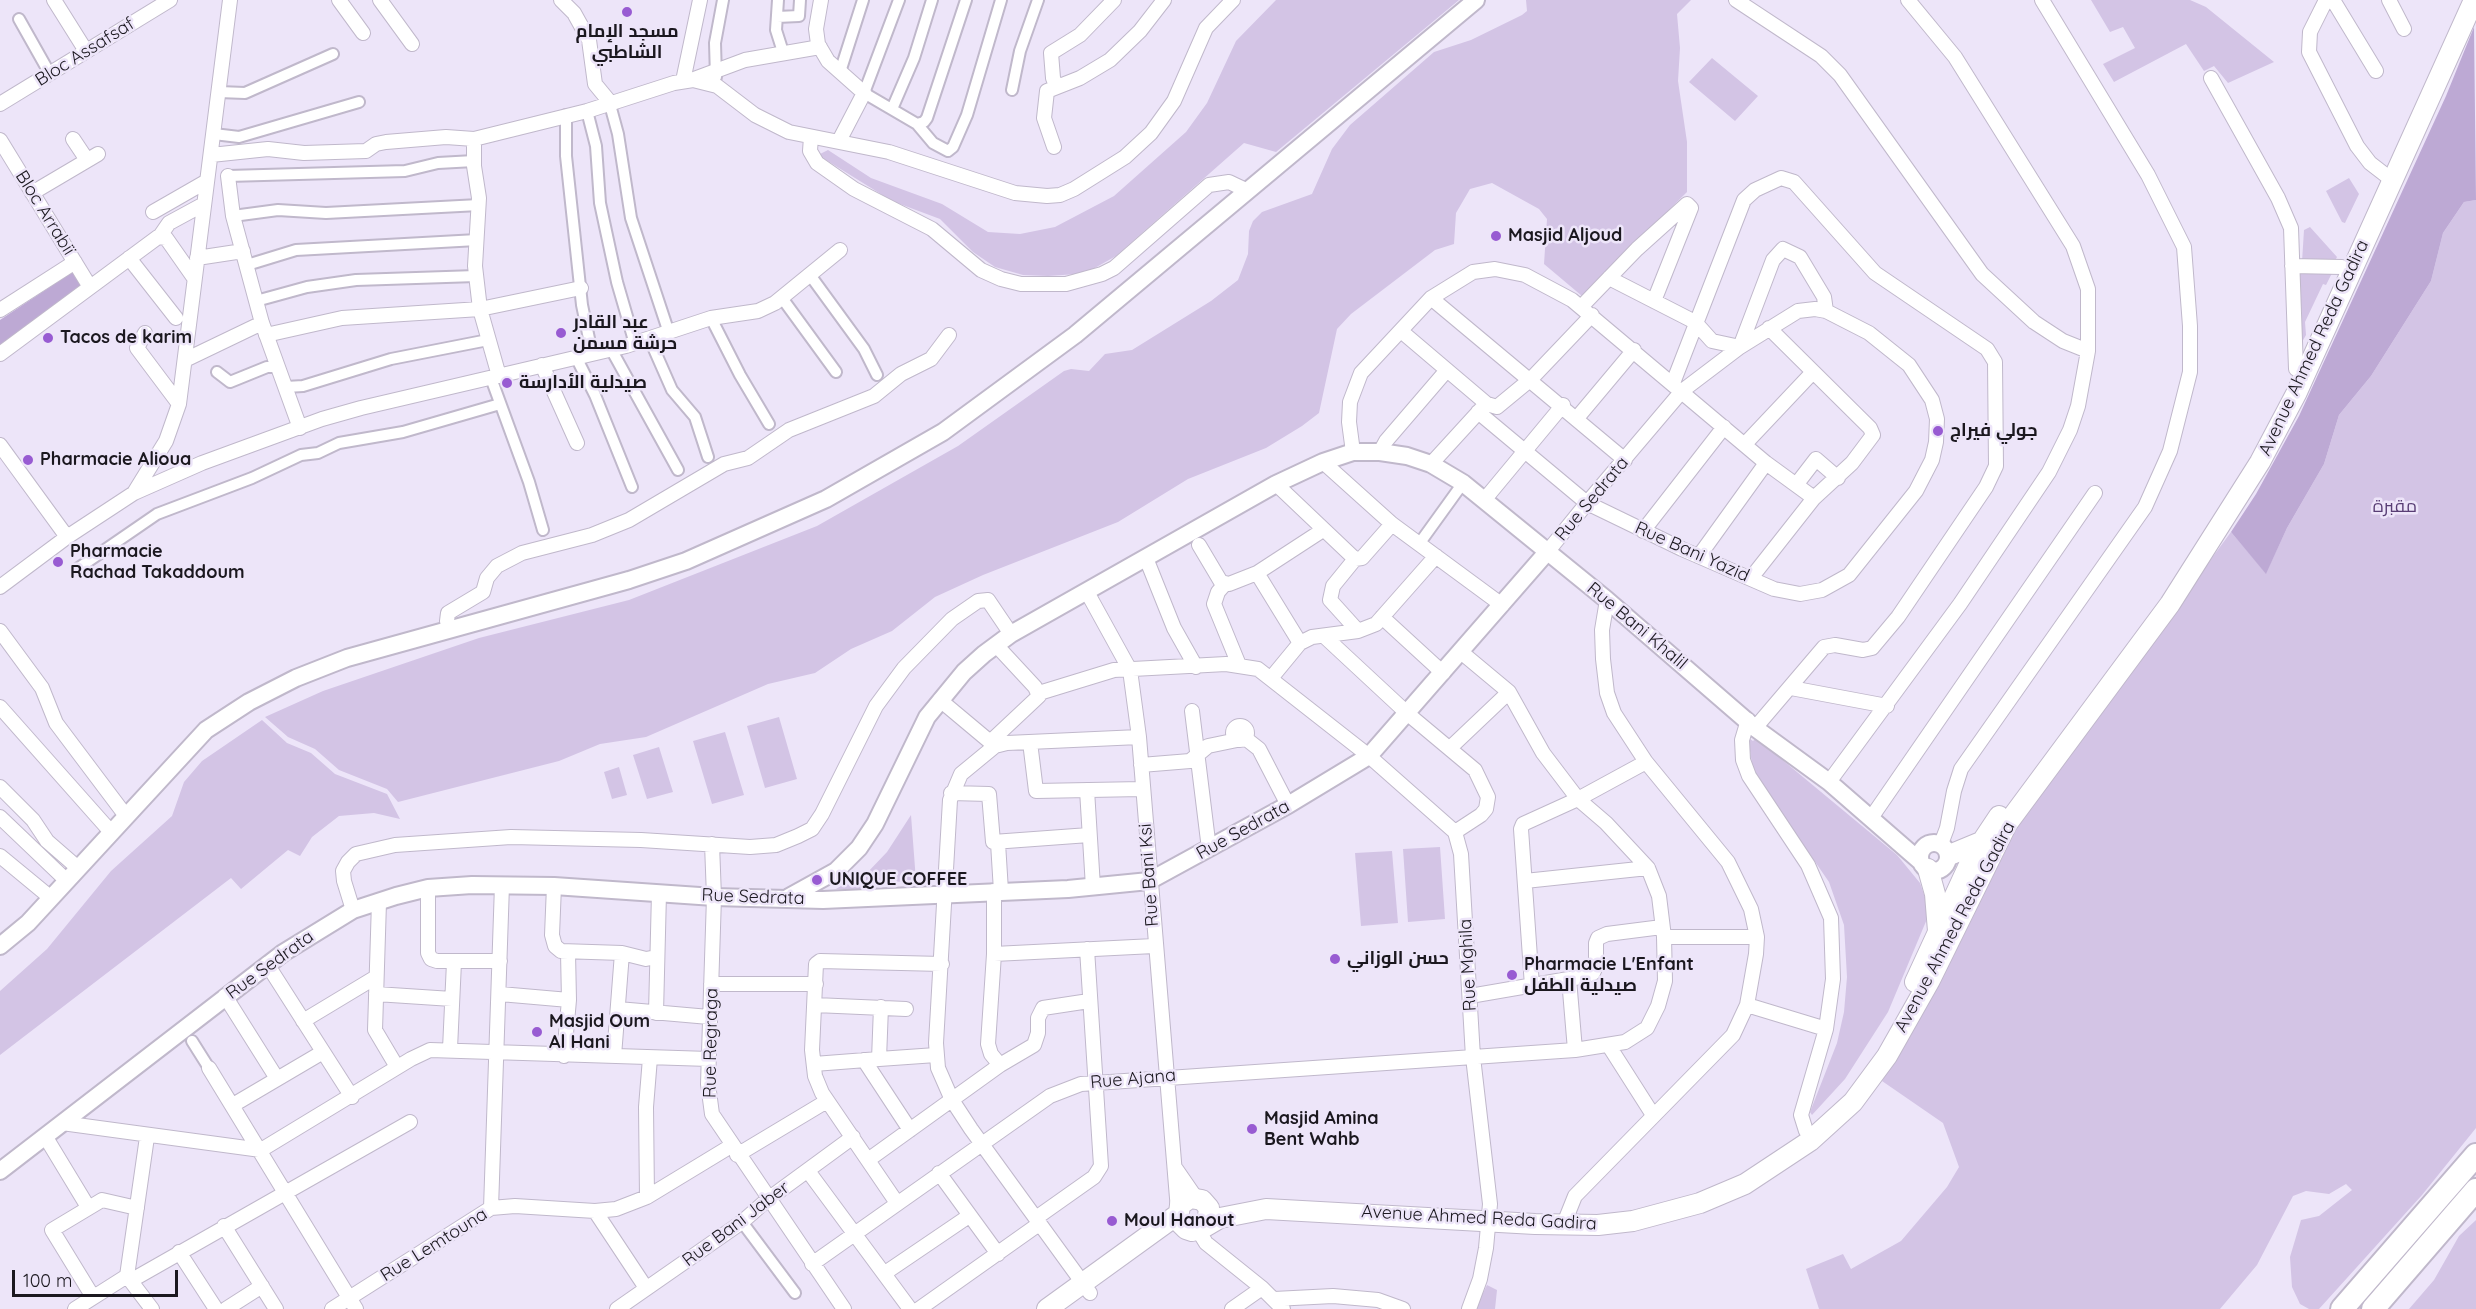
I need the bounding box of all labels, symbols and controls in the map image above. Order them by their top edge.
marker: مسجد الإمام الشاطبي [620,5,634,19]
street label: Bloc Assafsaf [31,13,139,91]
place label: مسجد الإمام الشاطبي [575,21,679,63]
street label: Bloc Arrabiï [11,167,79,259]
place label: Masjid Aljoud [1508,225,1622,247]
marker: Masjid Aljoud [1489,229,1503,243]
street label: Avenue Ahmed Reda Gadira [2254,237,2374,459]
place label: عبد القادر حرشة مسمن [573,312,677,354]
marker: عبد القادر حرشة مسمن [554,326,568,340]
place label: Tacos de karim [60,327,192,349]
marker: Tacos de karim [41,331,55,345]
place label: صيدلية الأدارسة [519,372,647,394]
marker: صيدلية الأدارسة [500,376,514,390]
place label: جولي فيراج [1950,420,2038,442]
marker: جولي فيراج [1931,424,1945,438]
place label: Pharmacie Alioua [40,449,191,471]
marker: Pharmacie Alioua [21,453,35,467]
street label: Rue Sedrata [1551,453,1633,545]
park label: مقبرة [2373,496,2417,518]
street label: Rue Bani Yazid [1632,517,1752,587]
place label: Pharmacie Rachad Takaddoum [70,541,245,584]
marker: Pharmacie Rachad Takaddoum [51,555,65,569]
street label: Rue Bani Khalil [1582,578,1692,674]
street label: Rue Sedrata [1193,796,1293,864]
street label: Avenue Ahmed Reda Gadira [1890,818,2020,1036]
street label: Rue Bani Ksi [1135,823,1163,927]
place label: UNIQUE COFFEE [829,869,967,891]
marker: UNIQUE COFFEE [810,873,824,887]
street label: Rue Sedrata [701,884,805,910]
street label: Rue Mghila [1455,918,1481,1012]
street label: Rue Sedrata [222,926,318,1004]
place label: حسن الوزاني [1347,948,1449,970]
marker: حسن الوزاني [1328,952,1342,966]
place label: Pharmacie L'Enfant صيدلية الطفل [1524,954,1694,996]
marker: Pharmacie L'Enfant صيدلية الطفل [1505,968,1519,982]
street label: Rue Regraga [699,988,723,1098]
place label: Masjid Oum Al Hani [549,1011,650,1054]
marker: Masjid Oum Al Hani [530,1025,544,1039]
street label: Rue Ajana [1089,1064,1177,1094]
place label: Masjid Amina Bent Wahb [1264,1108,1379,1150]
marker: Masjid Amina Bent Wahb [1245,1122,1259,1136]
street label: Rue Bani Jaber [678,1177,794,1271]
street label: Avenue Ahmed Reda Gadira [1361,1201,1597,1235]
street label: Rue Lemtouna [377,1204,491,1286]
place label: Moul Hanout [1124,1210,1235,1232]
marker: Moul Hanout [1105,1214,1119,1228]
scale bar [15,1258,182,1296]
text: 100 m [23,1269,72,1292]

